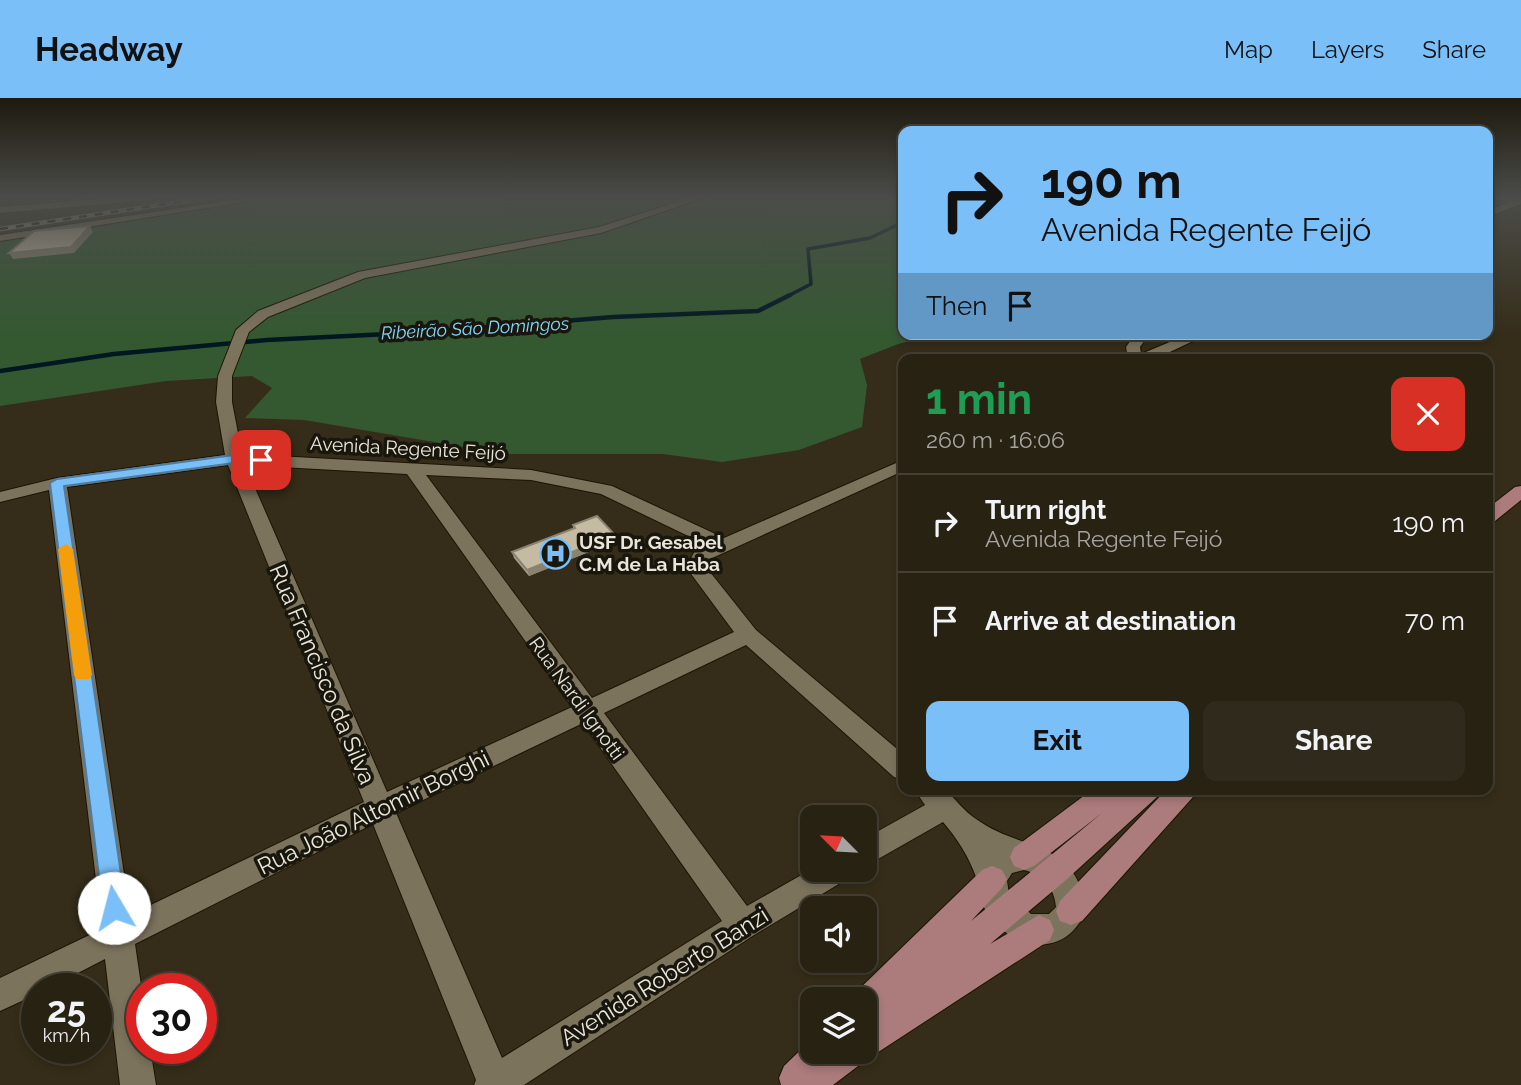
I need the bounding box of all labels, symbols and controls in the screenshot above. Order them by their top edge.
text: Headway [35,30,183,69]
text: Map [1224,35,1273,64]
text: Layers [1311,35,1384,64]
text: Share [1422,35,1486,64]
text: 190 m [1041,152,1182,209]
icon: right [926,154,1017,245]
text: Avenida Regente Feijó [1041,211,1371,248]
icon: arrive [1001,287,1039,325]
text: Then [926,291,987,321]
water label: Ribeirão São Domingos [380,313,570,343]
text: 1 min [926,375,1032,424]
button: close [1391,377,1465,451]
text: 260 m · 16:06 [926,426,1065,453]
pin [231,430,291,490]
street label: Avenida Regente Feijó [309,432,507,464]
icon: arrive [242,441,280,479]
text: Turn right [985,495,1106,525]
icon: right [926,504,964,542]
text: 190 m [1392,508,1465,538]
text: Avenida Regente Feijó [985,525,1222,552]
place label: USF Dr. Gesabel C.M de La Haba [579,531,724,575]
hospital icon: USF Dr. Gesabel C.M de La Haba [539,536,573,570]
street label: Rua Francisco da Silva [264,560,382,788]
icon: arrive [926,602,964,640]
text: Arrive at destination [985,606,1236,636]
text: 70 m [1405,606,1465,636]
street label: Rua Nardi Ignotti [525,632,629,764]
button: Exit [926,701,1189,781]
button: Share [1203,701,1465,781]
street label: Rua João Altomir Borghi [253,744,493,880]
north arrow [800,805,877,882]
map controls [800,805,877,1064]
position arrow [77,871,151,945]
button: sound [800,896,877,973]
street label: Avenida Roberto Banzi [555,901,773,1051]
speed limit sign: 30 [126,973,217,1064]
button: layers [800,987,877,1064]
text: 25 [47,989,86,1030]
text: km/h [43,1025,90,1046]

